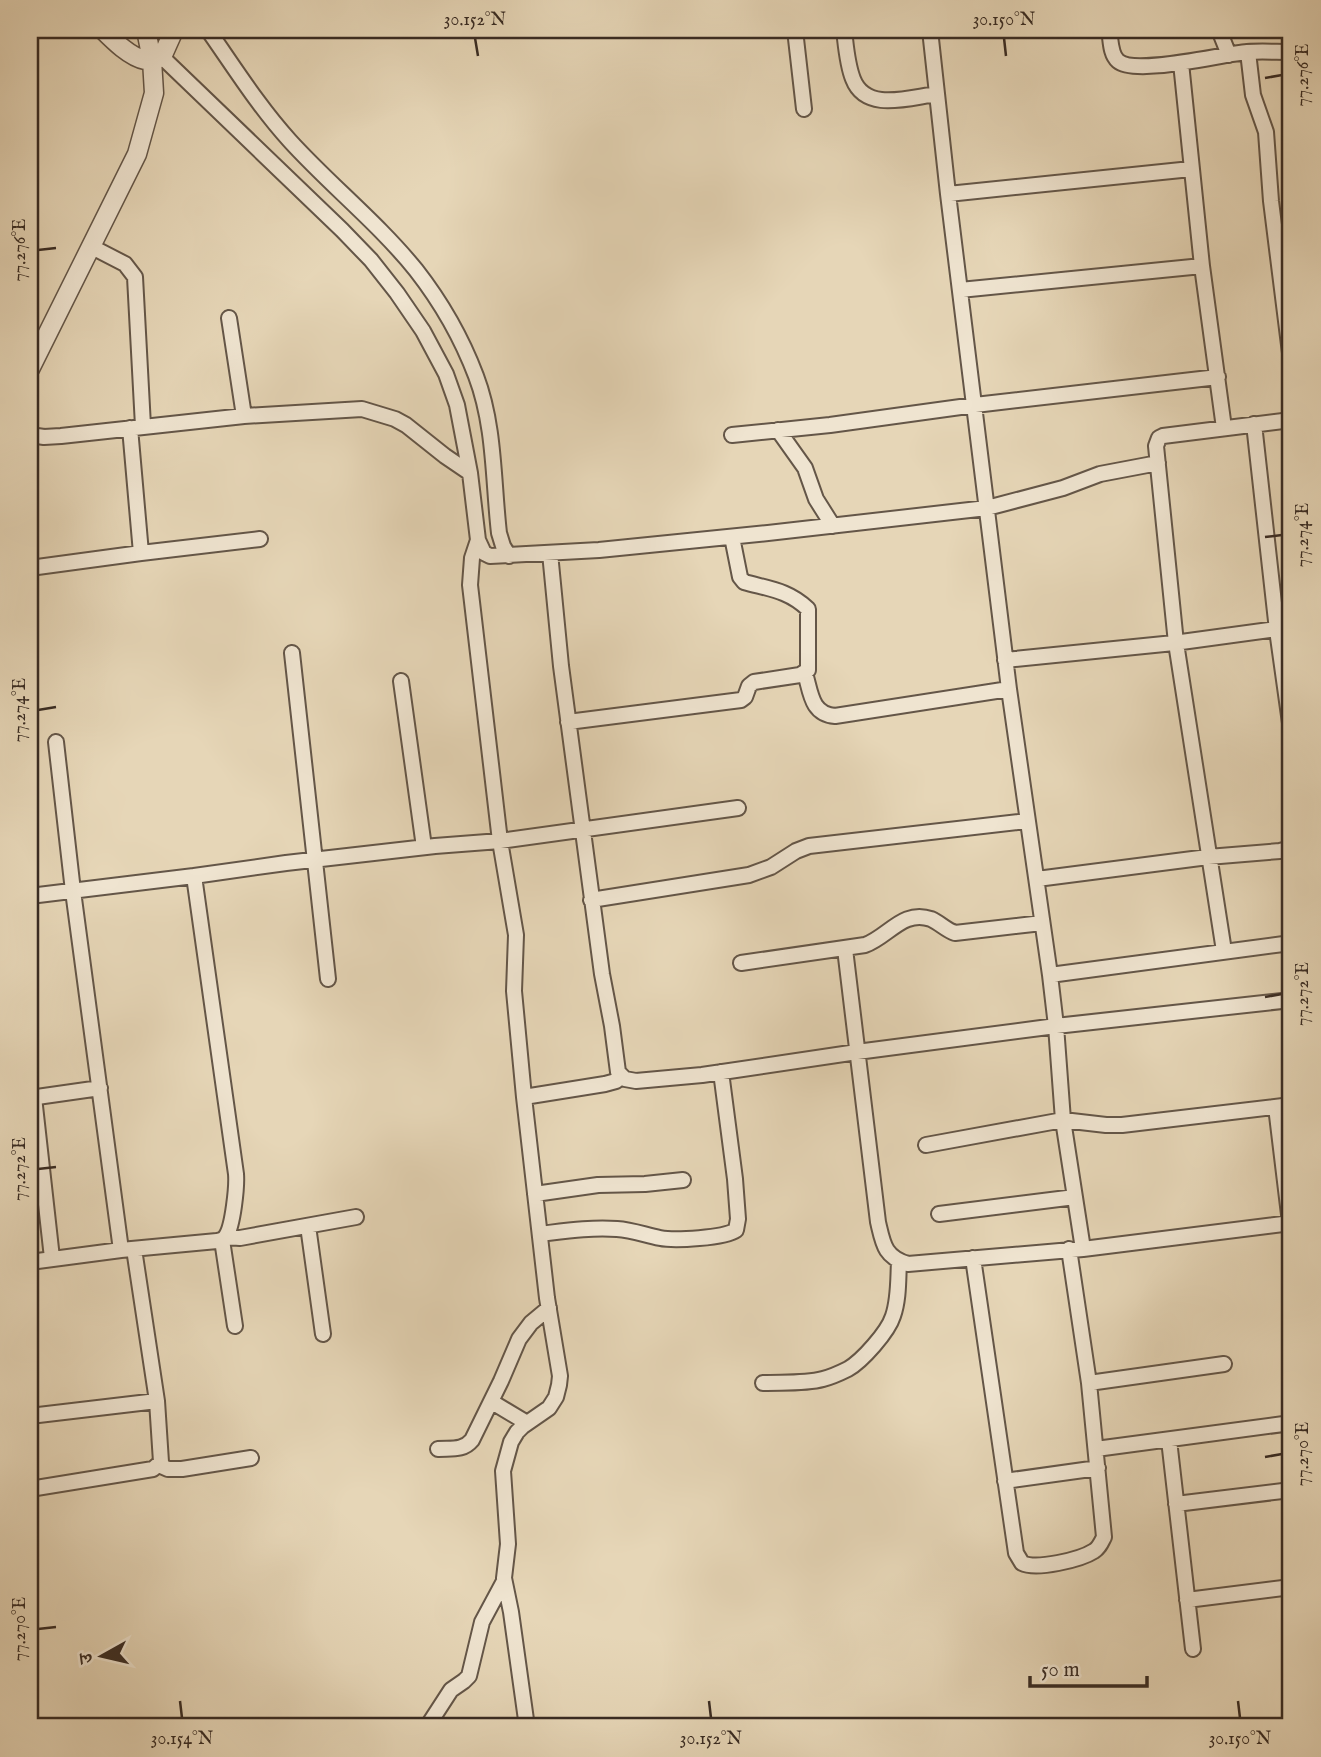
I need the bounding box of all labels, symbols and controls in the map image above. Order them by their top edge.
text: 30.152°N [444,9,507,32]
text: 30.150°N [973,9,1036,32]
text: 77.276°E [1292,43,1315,107]
text: 77.276°E [9,218,32,282]
text: 77.274°E [1292,503,1315,567]
text: 77.274°E [9,678,32,742]
text: 77.272°E [1292,962,1315,1026]
text: 77.272°E [9,1137,32,1201]
text: 77.270°E [1292,1422,1315,1486]
text: 77.270°E [9,1597,32,1661]
north arrow [66,1620,136,1690]
scale bar [1030,1645,1148,1689]
text: उ [74,1650,100,1667]
text: 50 m [1041,1657,1080,1684]
text: 30.154°N [151,1728,214,1751]
text: 30.152°N [680,1728,743,1751]
text: 30.150°N [1209,1728,1272,1751]

